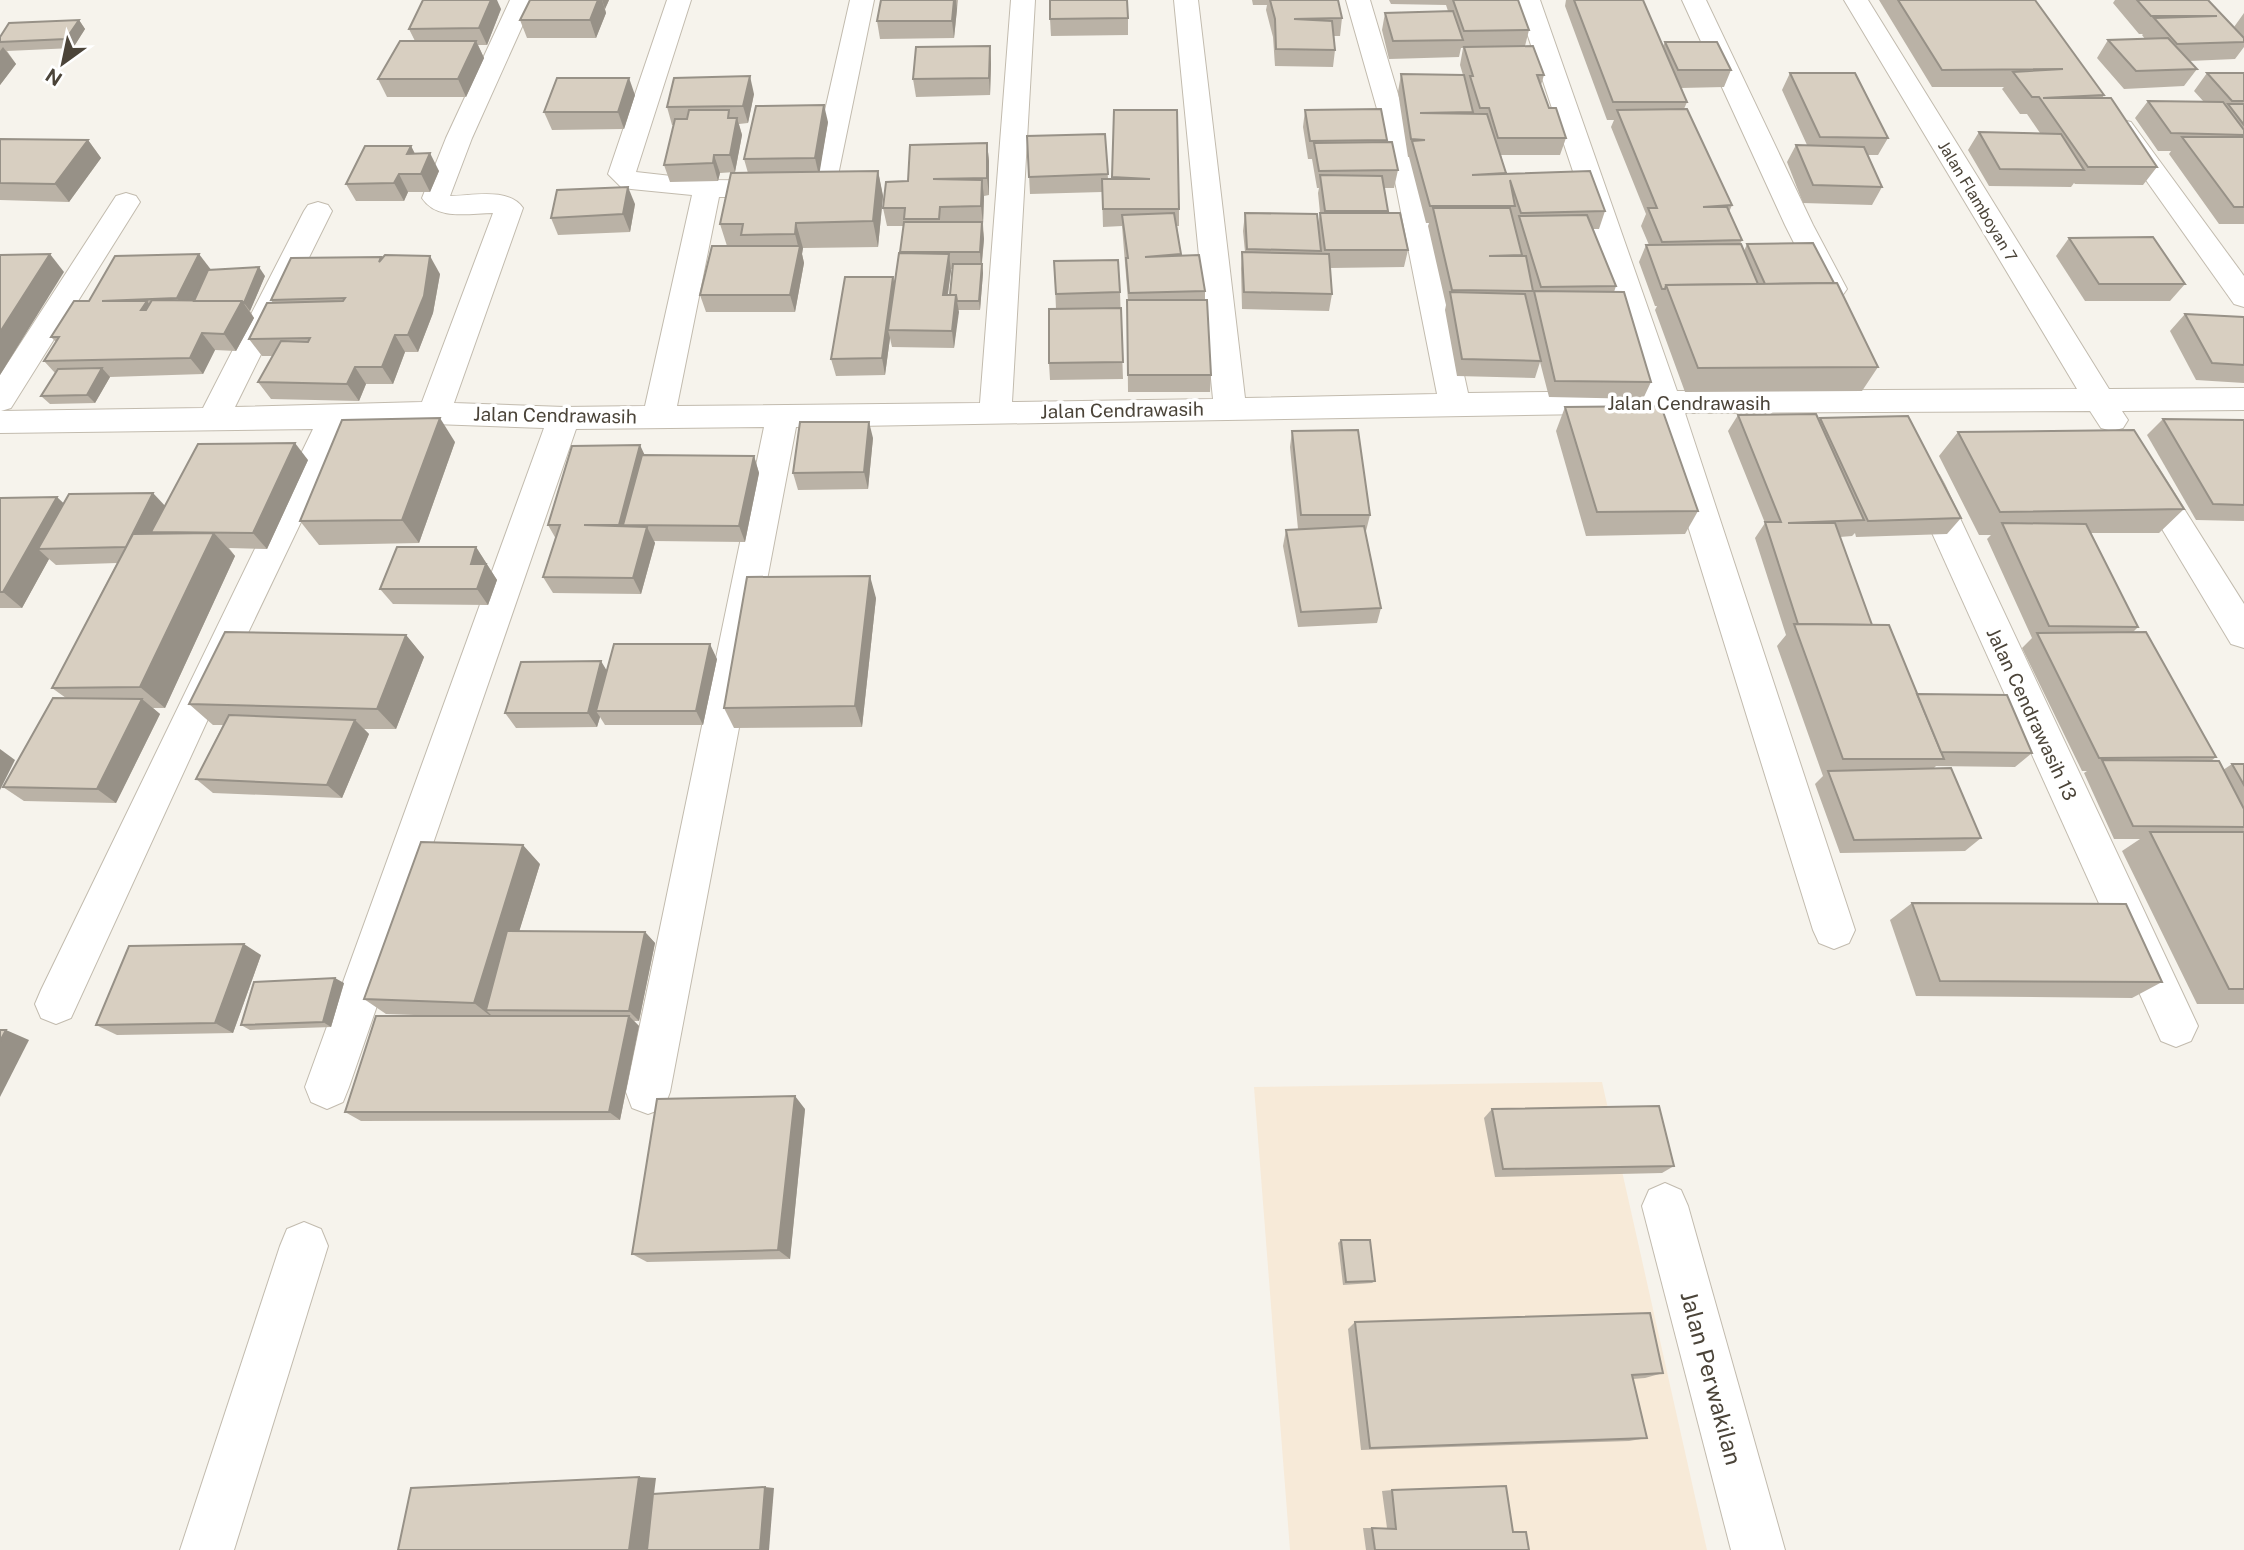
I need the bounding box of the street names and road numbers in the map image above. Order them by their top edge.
street label: Jalan Flamboyan 7 [1934,138,2021,265]
street label: Jalan Cendrawasih [1607,392,1771,414]
street label: Jalan Cendrawasih [1040,398,1204,422]
street label: Jalan Cendrawasih [473,403,637,427]
street label: Jalan Cendrawasih 13 [1982,624,2082,804]
street label: Jalan Perwakilan [1675,1288,1748,1468]

